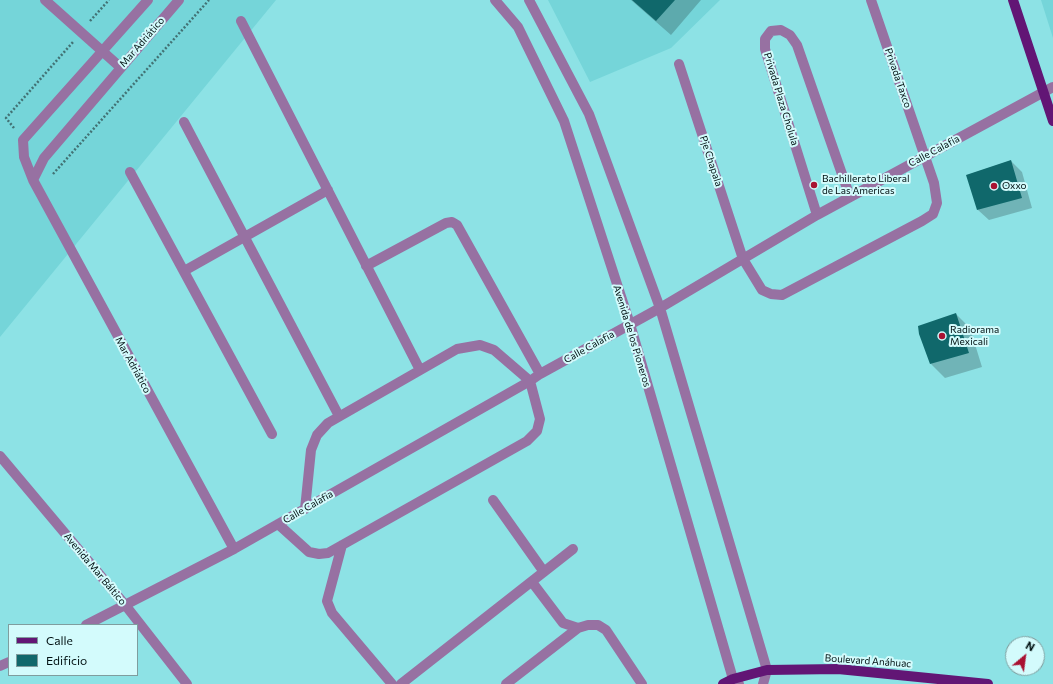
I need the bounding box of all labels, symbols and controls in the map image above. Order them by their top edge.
street label: Mar Adriático [117,15,167,69]
street label: Privada Taxco [882,46,914,110]
street label: Privada Plaza Cholula [761,51,801,147]
street label: Calle Calafia [906,133,962,169]
street label: Pje Chapala [697,134,725,188]
place label: Bachillerato Liberal de Las Americas [822,173,909,196]
marker: Bachillerato Liberal de Las Americas [809,180,819,190]
place label: Oxxo [1002,180,1026,192]
marker: Oxxo [989,181,999,191]
street label: Avenida de los Pioneros [611,284,653,388]
place label: Radiorama Mexicali [950,324,999,348]
street label: Calle Calafia [562,328,616,366]
marker: Radiorama Mexicali [937,331,947,341]
street label: Mar Adriático [113,335,153,395]
street label: Calle Calafia [281,488,335,526]
street label: Avenida Mar Báltico [61,531,129,607]
legend [8,624,138,676]
text: Calle [46,633,73,647]
north arrow [1005,636,1045,676]
text: N [1024,638,1037,654]
street label: Boulevard Anáhuac [824,652,912,670]
text: Edificio [46,653,87,667]

